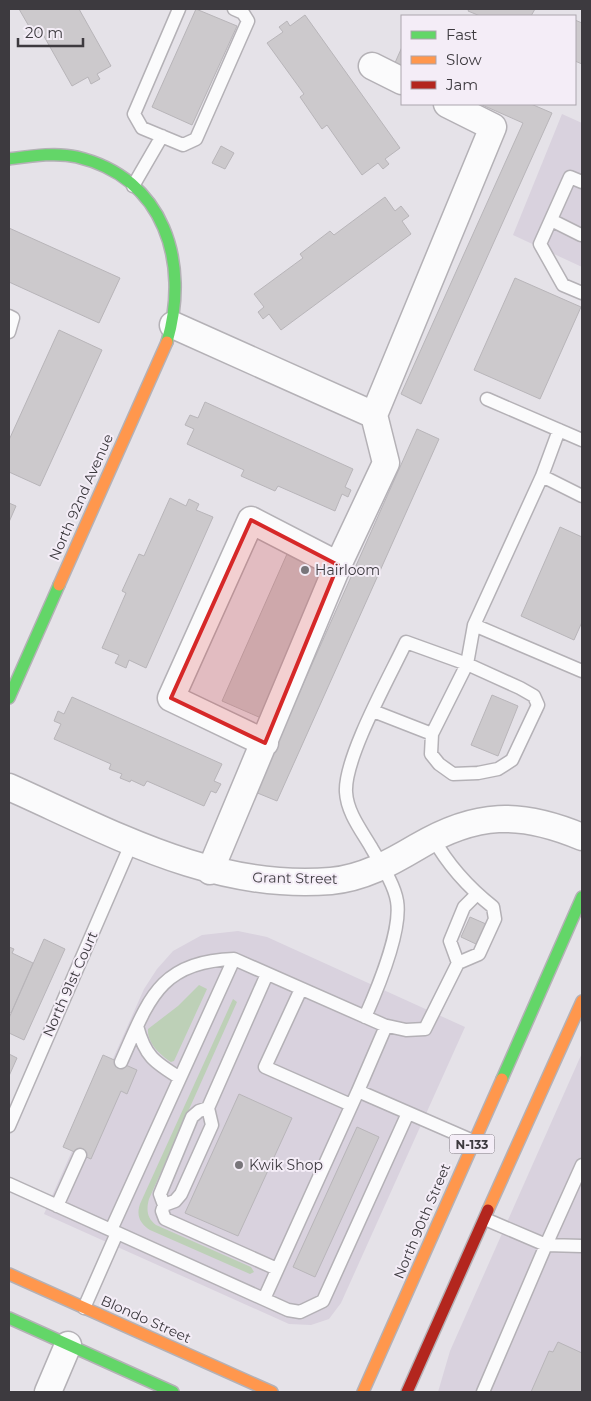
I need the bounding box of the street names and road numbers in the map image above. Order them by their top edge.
street label: North 92nd Avenue [45,431,117,563]
street label: Grant Street [252,868,338,888]
street label: North 91st Court [39,928,102,1040]
road number: N-133 [450,1134,494,1154]
street label: North 90th Street [390,1160,455,1282]
street label: Blondo Street [98,1291,194,1347]

